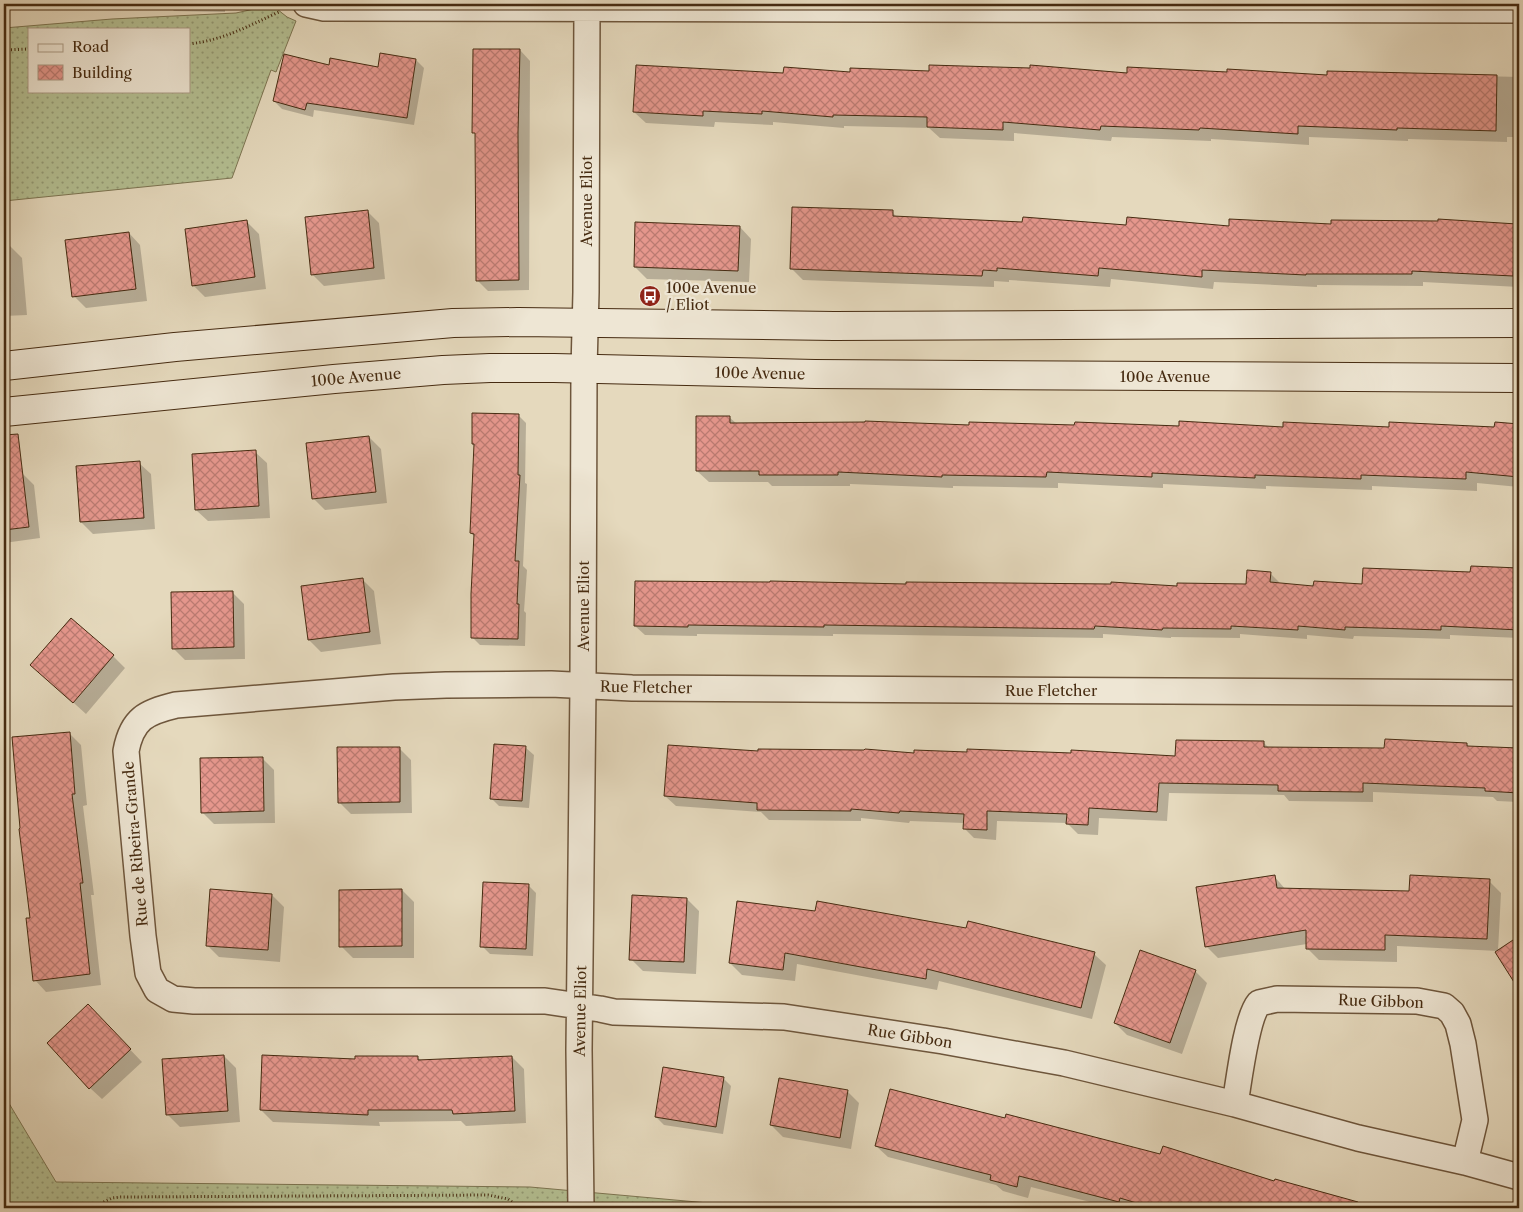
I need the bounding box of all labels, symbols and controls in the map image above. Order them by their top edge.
legend [28,28,190,92]
text: Road [72,37,109,56]
text: Building [72,63,132,82]
street label: Avenue Eliot [577,155,596,248]
place label: 100e Avenue / Eliot [666,278,756,314]
bus stop icon: 100e Avenue / Eliot [638,284,662,308]
street label: 100e Avenue [715,363,805,383]
street label: 100e Avenue [310,364,402,390]
street label: 100e Avenue [1120,367,1210,386]
street label: Avenue Eliot [574,560,593,653]
street label: Rue Fletcher [600,677,693,697]
street label: Rue Fletcher [1005,681,1098,700]
street label: Rue de Ribeira-Grande [118,761,152,927]
street label: Avenue Eliot [570,965,590,1058]
street label: Rue Gibbon [1338,990,1425,1012]
street label: Rue Gibbon [866,1020,955,1052]

